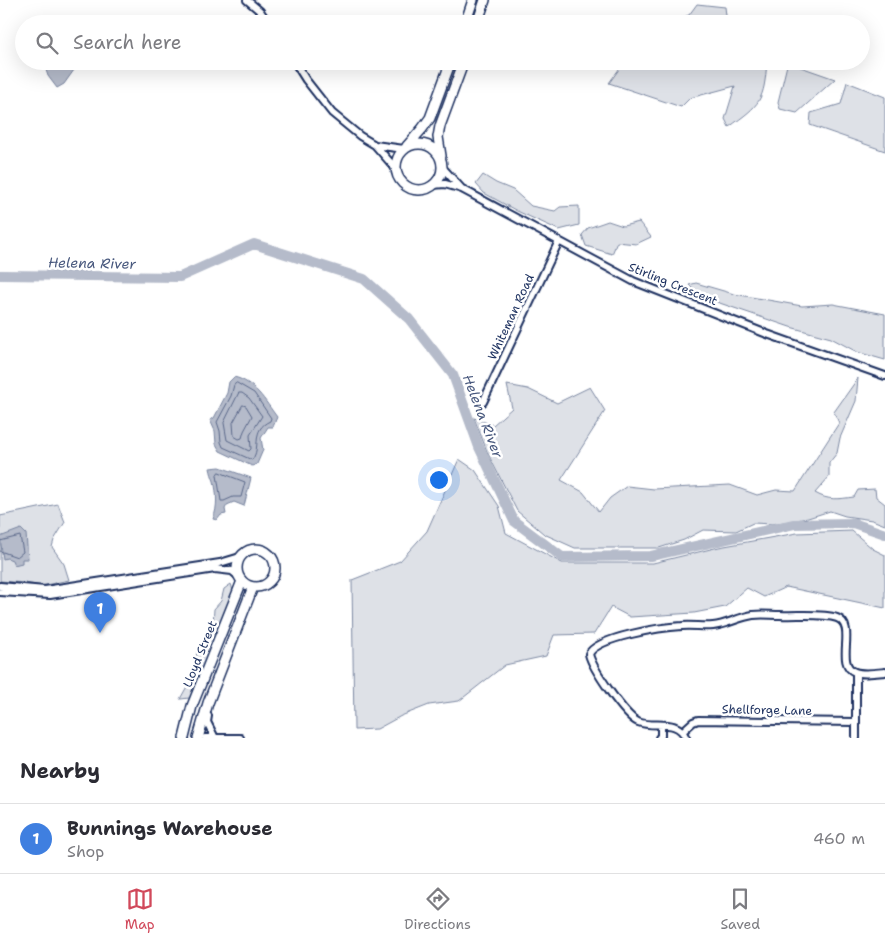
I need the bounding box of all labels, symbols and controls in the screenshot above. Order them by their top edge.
search box [15,15,870,70]
icon: search [33,29,61,57]
text: Search here [73,30,182,55]
water label: Helena River [48,253,137,273]
street label: Stirling Crescent [626,259,720,309]
street label: Whiteman Road [484,271,538,362]
water label: Helena River [459,372,507,461]
your location [426,467,452,493]
pin: 1 [84,592,116,633]
street label: Lloyd Street [179,618,221,690]
street label: Shellforge Lane [722,701,812,719]
text: Nearby [20,757,100,785]
text: Bunnings Warehouse [67,816,273,841]
text: 1 [32,828,40,849]
text: 460 m [813,828,865,849]
text: Shop [67,841,104,862]
tab: Map [125,885,155,933]
tab: Directions [404,885,471,933]
tab: Saved [721,885,760,933]

